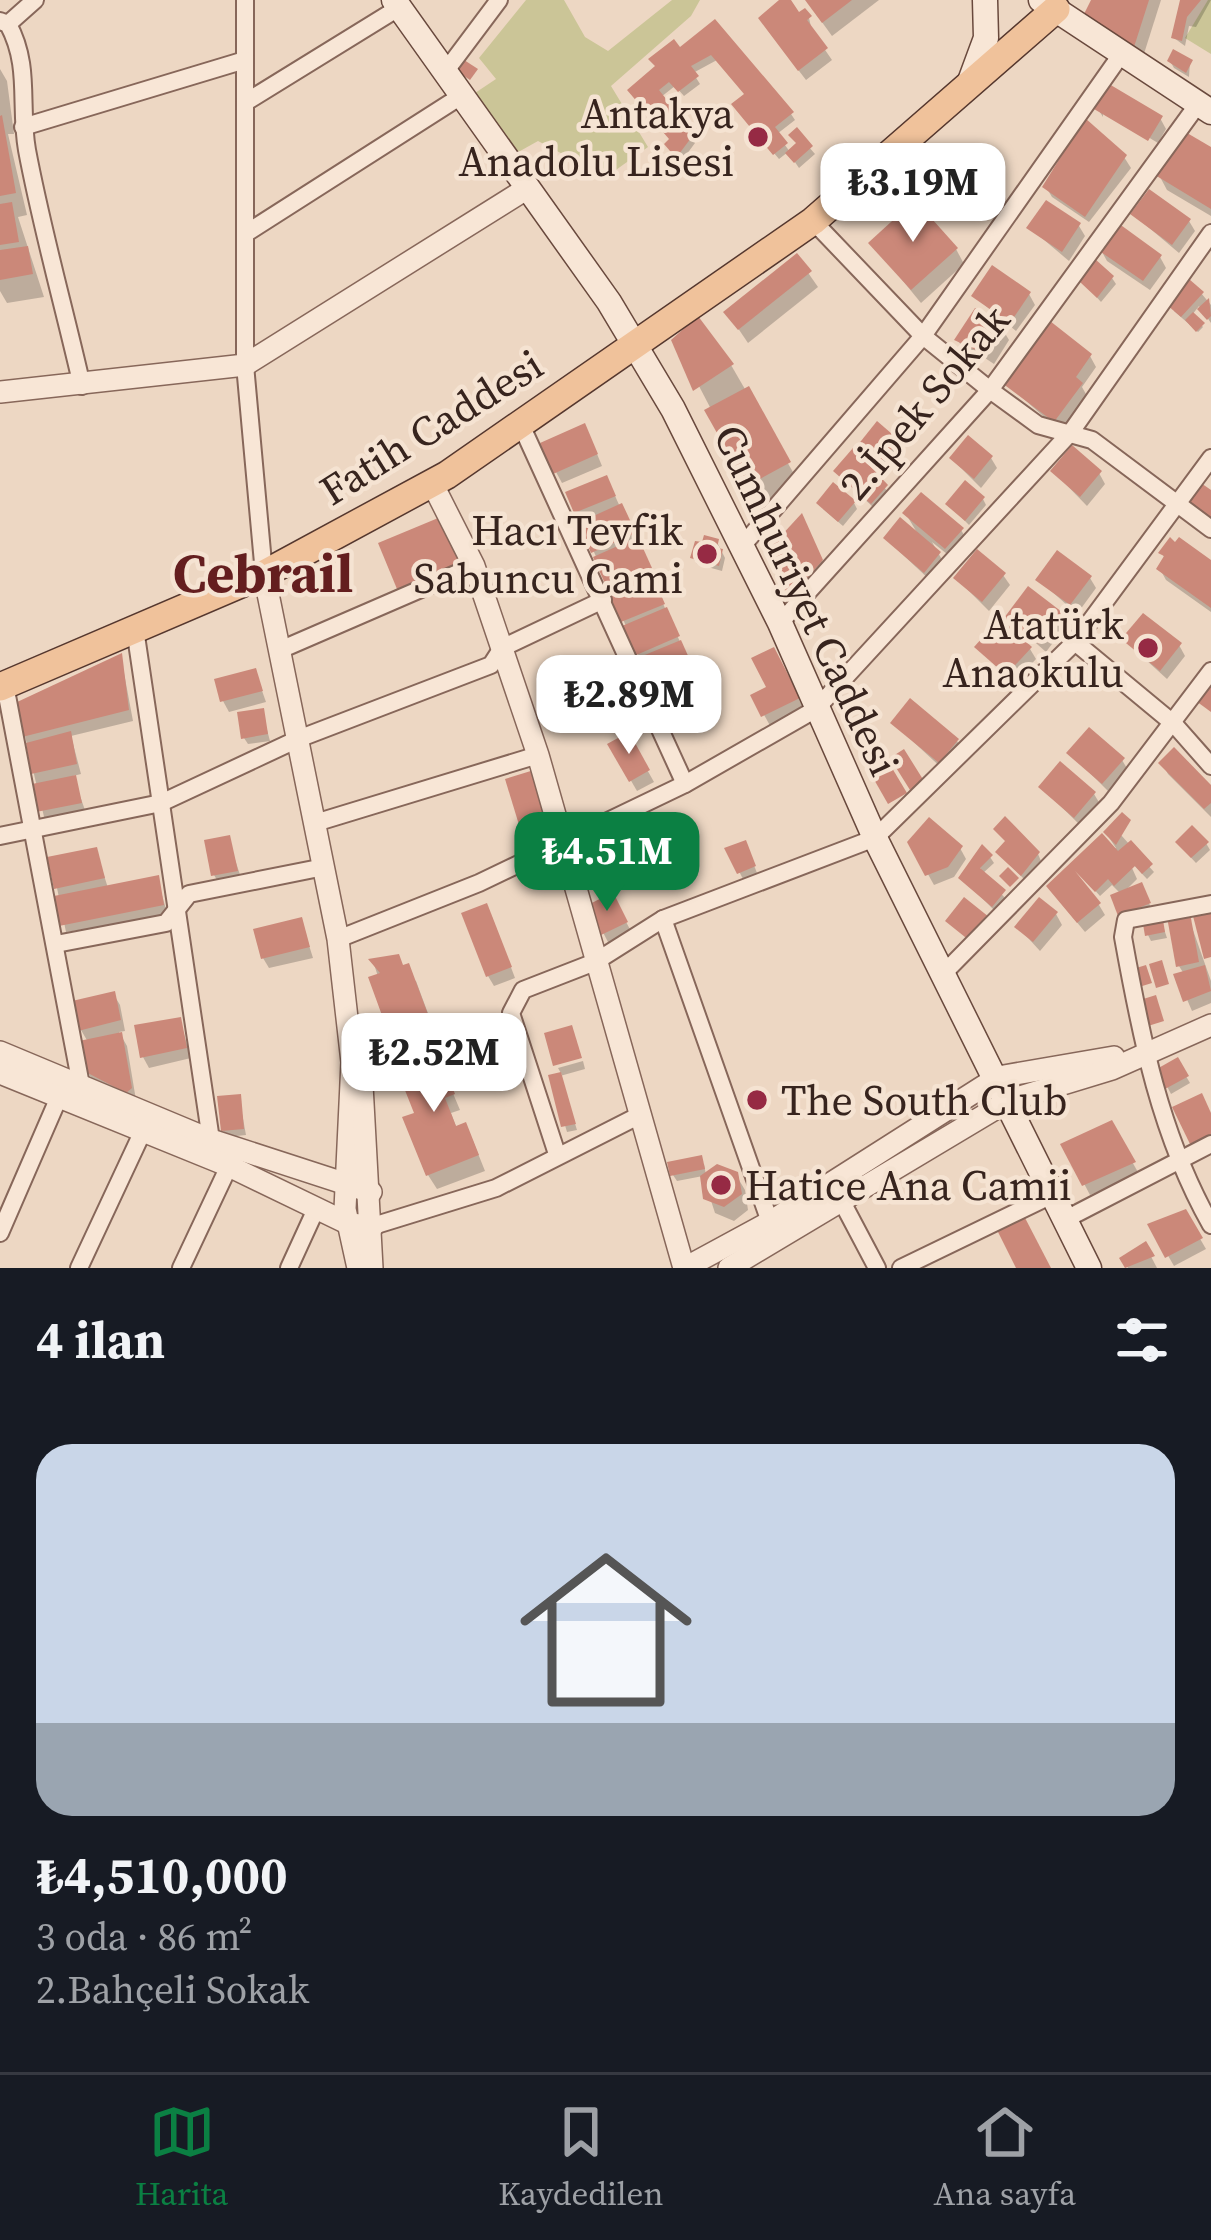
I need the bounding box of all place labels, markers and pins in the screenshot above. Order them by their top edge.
place label: Antakya Anadolu Lisesi [459,84,735,190]
marker: Antakya Anadolu Lisesi [745,124,771,150]
pin: ₺3.19M [815,143,1011,245]
place label: Hacı Tevfik Sabuncu Cami [414,501,683,607]
marker: Hacı Tevfik Sabuncu Cami [694,541,720,567]
place label: Atatürk Anaokulu [943,595,1124,701]
marker: Atatürk Anaokulu [1135,635,1161,661]
pin: ₺2.89M [531,655,727,757]
pin: ₺4.51M [509,812,705,914]
pin: ₺2.52M [336,1013,532,1115]
place label: The South Club [781,1071,1067,1129]
marker: The South Club [744,1087,770,1113]
place label: Hatice Ana Camii [745,1156,1072,1214]
marker: Hatice Ana Camii [708,1172,734,1198]

